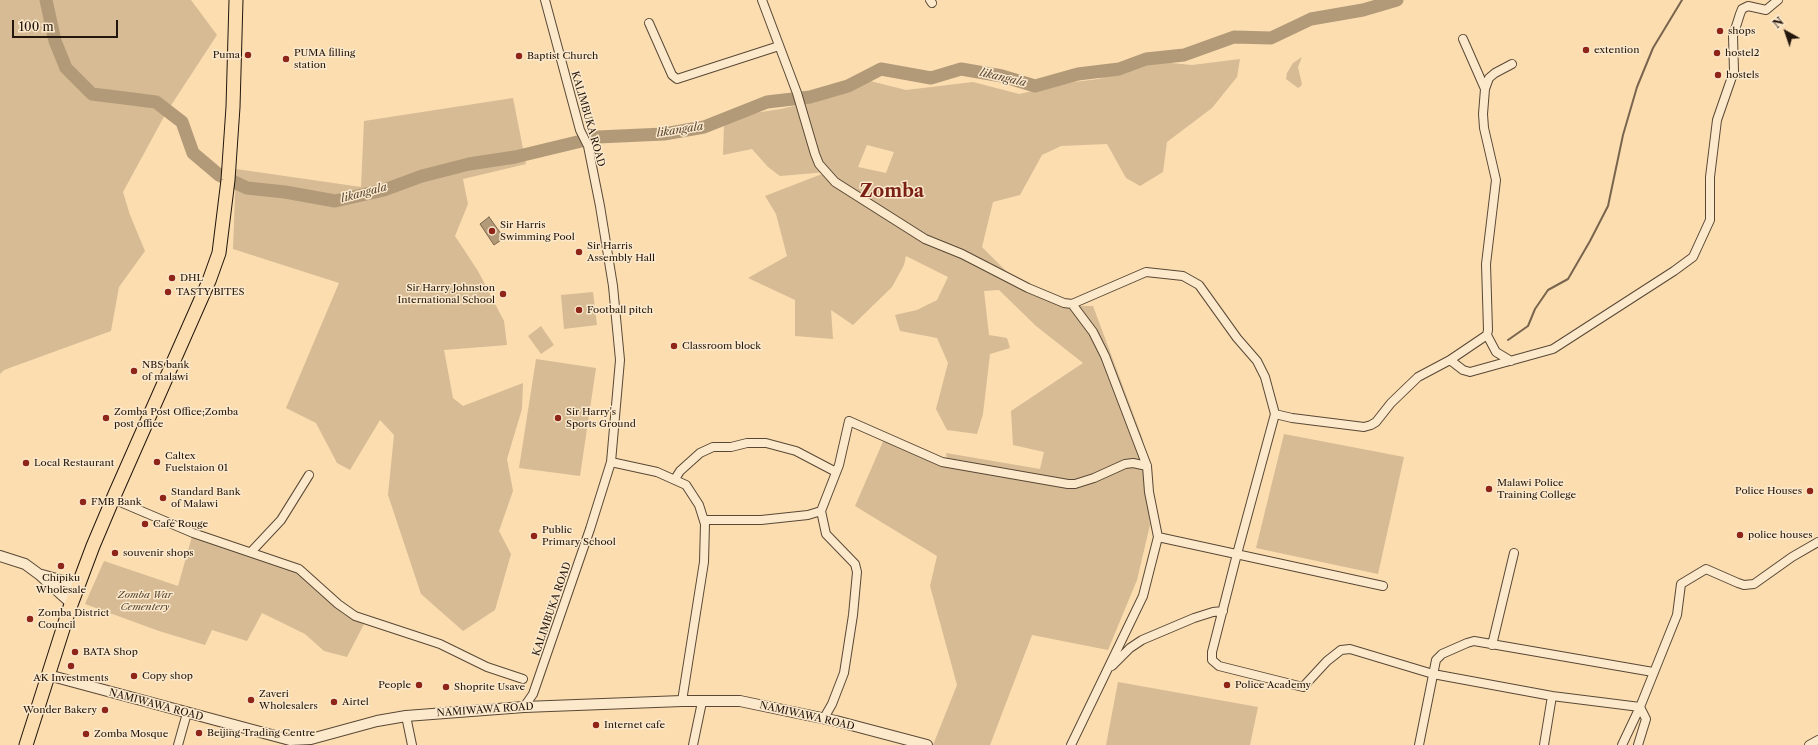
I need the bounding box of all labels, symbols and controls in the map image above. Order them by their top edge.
scale bar [14,12,120,38]
north arrow [1766,12,1806,52]
text: N [1770,14,1786,31]
text: 100 m [19,19,54,34]
place label: shops [1728,25,1755,37]
marker: shops [1715,26,1725,36]
place label: extention [1594,44,1639,56]
marker: extention [1581,45,1591,55]
place label: PUMA filling station [294,47,355,70]
place label: hostel2 [1725,47,1760,59]
marker: hostel2 [1712,48,1722,58]
place label: Puma [213,49,240,61]
marker: Puma [243,50,253,60]
place label: Baptist Church [527,50,598,62]
marker: Baptist Church [514,51,524,61]
marker: PUMA filling station [281,54,291,64]
water label: likangala [978,66,1028,90]
place label: hostels [1726,69,1759,81]
street label: KALIMBUKA ROAD [569,70,607,168]
marker: hostels [1713,70,1723,80]
water label: likangala [656,120,704,140]
water label: likangala [339,181,389,205]
district label: Zomba [860,181,924,203]
place label: Sir Harris Swimming Pool [500,219,575,242]
marker: Sir Harris Swimming Pool [487,226,497,236]
place label: Sir Harris Assembly Hall [587,240,655,264]
marker: Sir Harris Assembly Hall [574,247,584,257]
place label: DHL [180,272,203,284]
marker: DHL [167,273,177,283]
place label: Sir Harry Johnston International School [397,282,495,306]
place label: TASTY BITES [176,286,244,298]
marker: TASTY BITES [163,287,173,297]
marker: Sir Harry Johnston International School [498,289,508,299]
place label: Football pitch [587,304,653,316]
marker: Football pitch [574,305,584,315]
place label: Classroom block [682,340,761,352]
marker: Classroom block [669,341,679,351]
place label: NBS bank of malawi [142,359,189,382]
marker: NBS bank of malawi [129,366,139,376]
place label: Zomba Post Office;Zomba post office [114,406,238,430]
place label: Sir Harry's Sports Ground [566,406,636,430]
marker: Zomba Post Office;Zomba post office [101,413,111,423]
marker: Sir Harry's Sports Ground [553,413,563,423]
place label: Caltex Fuelstaion 01 [165,450,228,474]
place label: Local Restaurant [34,457,114,469]
marker: Caltex Fuelstaion 01 [152,457,162,467]
marker: Local Restaurant [21,458,31,468]
place label: Malawi Police Training College [1497,477,1576,500]
marker: Malawi Police Training College [1484,484,1494,494]
place label: Police Houses [1735,485,1802,497]
place label: Standard Bank of Malawi [171,486,241,510]
marker: Police Houses [1805,486,1815,496]
marker: Standard Bank of Malawi [158,493,168,503]
place label: FMB Bank [91,496,142,508]
marker: FMB Bank [78,497,88,507]
place label: Café Rouge [153,518,208,530]
marker: Café Rouge [140,519,150,529]
place label: Public Primary School [542,524,616,548]
place label: police houses [1748,529,1813,541]
marker: police houses [1735,530,1745,540]
marker: Public Primary School [529,531,539,541]
place label: souvenir shops [123,547,194,559]
marker: souvenir shops [110,548,120,558]
street label: KALIMBUKA ROAD [530,560,574,658]
marker: Chipiku Wholesale [56,561,66,571]
place label: Chipiku Wholesale [36,572,86,596]
park label: Zomba War Cementery [118,589,172,612]
place label: Zomba District Council [38,607,109,630]
marker: Zomba District Council [25,614,35,624]
place label: BATA Shop [83,646,138,658]
marker: BATA Shop [70,647,80,657]
marker: AK Investments [66,661,76,671]
place label: Copy shop [142,670,193,682]
marker: Copy shop [129,671,139,681]
place label: AK Investments [33,672,109,684]
place label: People [378,679,411,691]
place label: Police Academy [1235,679,1311,691]
marker: People [414,680,424,690]
marker: Police Academy [1222,680,1232,690]
place label: Shoprite Usave [454,681,525,693]
marker: Shoprite Usave [441,682,451,692]
street label: NAMIWAWA ROAD [107,687,205,723]
place label: Zaveri Wholesalers [259,688,318,712]
marker: Zaveri Wholesalers [246,695,256,705]
place label: Airtel [342,696,369,708]
marker: Airtel [329,697,339,707]
street label: NAMIWAWA ROAD [758,699,856,733]
street label: NAMIWAWA ROAD [436,701,534,719]
place label: Wonder Bakery [23,704,97,716]
marker: Wonder Bakery [100,705,110,715]
place label: Internet cafe [604,719,665,731]
marker: Internet cafe [591,720,601,730]
place label: Beijing Trading Centre [207,727,315,739]
place label: Zomba Mosque [94,728,168,740]
marker: Beijing Trading Centre [194,728,204,738]
marker: Zomba Mosque [81,729,91,739]

